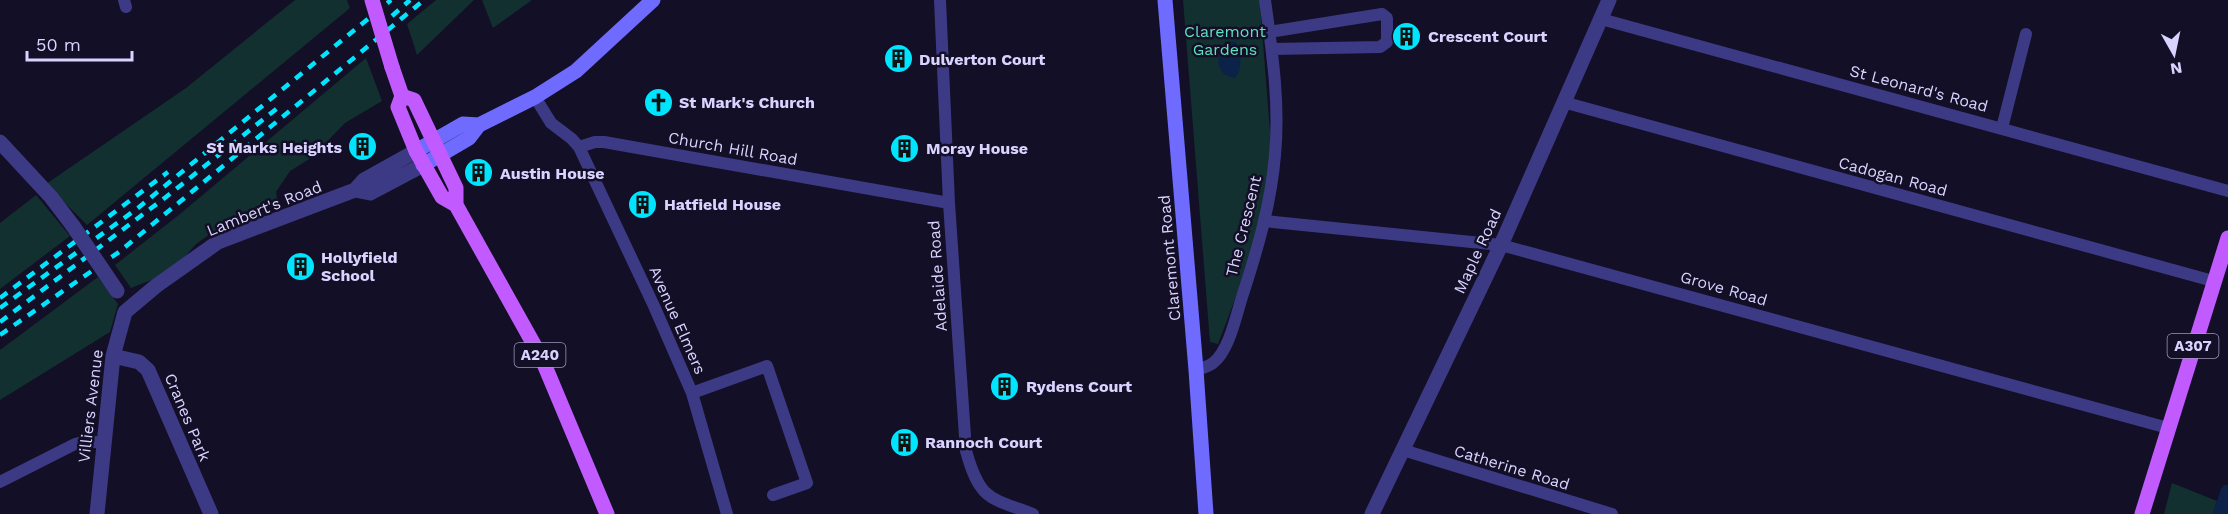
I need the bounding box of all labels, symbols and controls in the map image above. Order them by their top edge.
building icon: Crescent Court [1391,20,1423,52]
park label: Claremont Gardens [1184,22,1266,59]
scale bar [27,24,132,62]
north arrow [2144,24,2204,84]
place label: Crescent Court [1428,27,1547,46]
text: 50 m [36,34,81,55]
building icon: Dulverton Court [882,43,914,75]
place label: Dulverton Court [919,50,1045,69]
text: N [2169,58,2184,79]
street label: St Leonard's Road [1848,61,1990,116]
church icon: St Mark's Church [642,86,674,118]
place label: St Mark's Church [679,93,815,112]
street label: Church Hill Road [667,128,799,169]
building icon: St Marks Heights [347,131,379,163]
building icon: Moray House [889,132,921,164]
place label: St Marks Heights [206,138,342,157]
place label: Moray House [926,139,1028,158]
street label: Cadogan Road [1836,153,1949,200]
building icon: Austin House [463,157,495,189]
place label: Austin House [500,164,604,183]
street label: The Crescent [1222,173,1265,279]
street label: Lambert's Road [204,177,324,240]
building icon: Hatfield House [627,188,659,220]
street label: Claremont Road [1155,194,1184,322]
place label: Hatfield House [664,195,781,214]
street label: Maple Road [1450,206,1505,297]
street label: Adelaide Road [924,220,951,332]
place label: Hollyfield School [321,248,397,285]
building icon: Hollyfield School [284,250,316,282]
street label: Avenue Elmers [645,263,710,377]
street label: Grove Road [1678,267,1770,310]
road number: A307 [2168,334,2218,358]
road number: A240 [514,343,566,367]
street label: Villiers Avenue [74,348,107,464]
street label: Cranes Park [160,370,215,464]
building icon: Rydens Court [989,370,1021,402]
place label: Rydens Court [1026,377,1132,396]
building icon: Rannoch Court [888,426,920,458]
place label: Rannoch Court [925,433,1042,452]
street label: Catherine Road [1452,441,1572,494]

